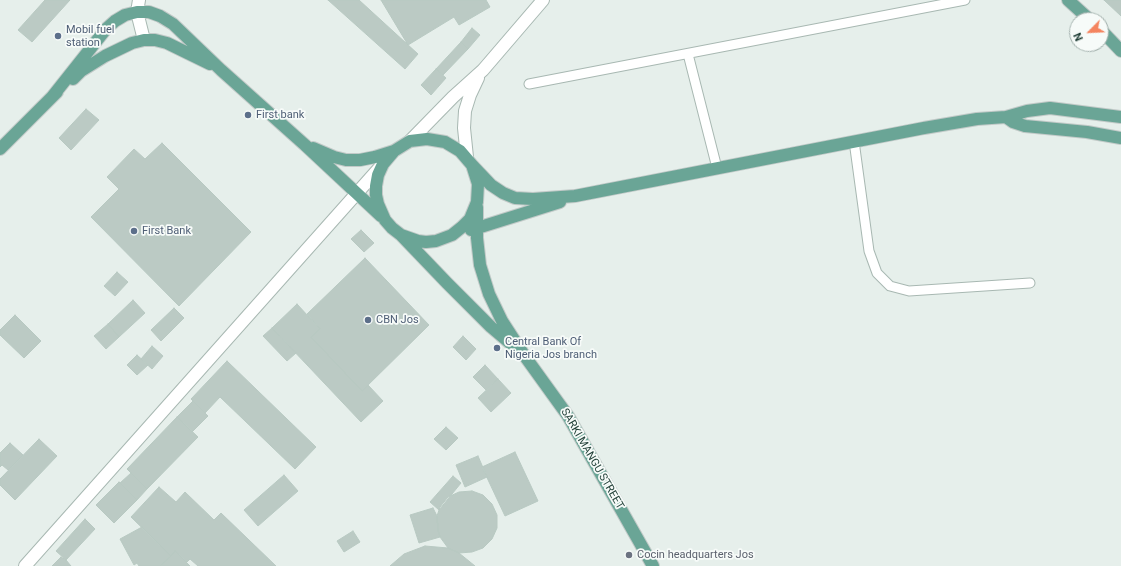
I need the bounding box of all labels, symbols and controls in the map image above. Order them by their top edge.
north arrow [1069,12,1109,52]
place label: Mobil fuel station [66,23,115,49]
text: N [1071,30,1086,43]
marker: Mobil fuel station [53,31,63,41]
place label: First bank [256,108,304,122]
marker: First bank [243,110,253,120]
place label: First Bank [142,224,191,238]
marker: First Bank [129,226,139,236]
place label: CBN Jos [376,313,419,327]
marker: CBN Jos [363,315,373,325]
place label: Central Bank Of Nigeria Jos branch [505,335,597,361]
marker: Central Bank Of Nigeria Jos branch [492,343,502,353]
street label: SARKI MANGU STREET [558,406,626,512]
place label: Cocin headquarters Jos [637,548,754,562]
marker: Cocin headquarters Jos [624,550,634,560]

